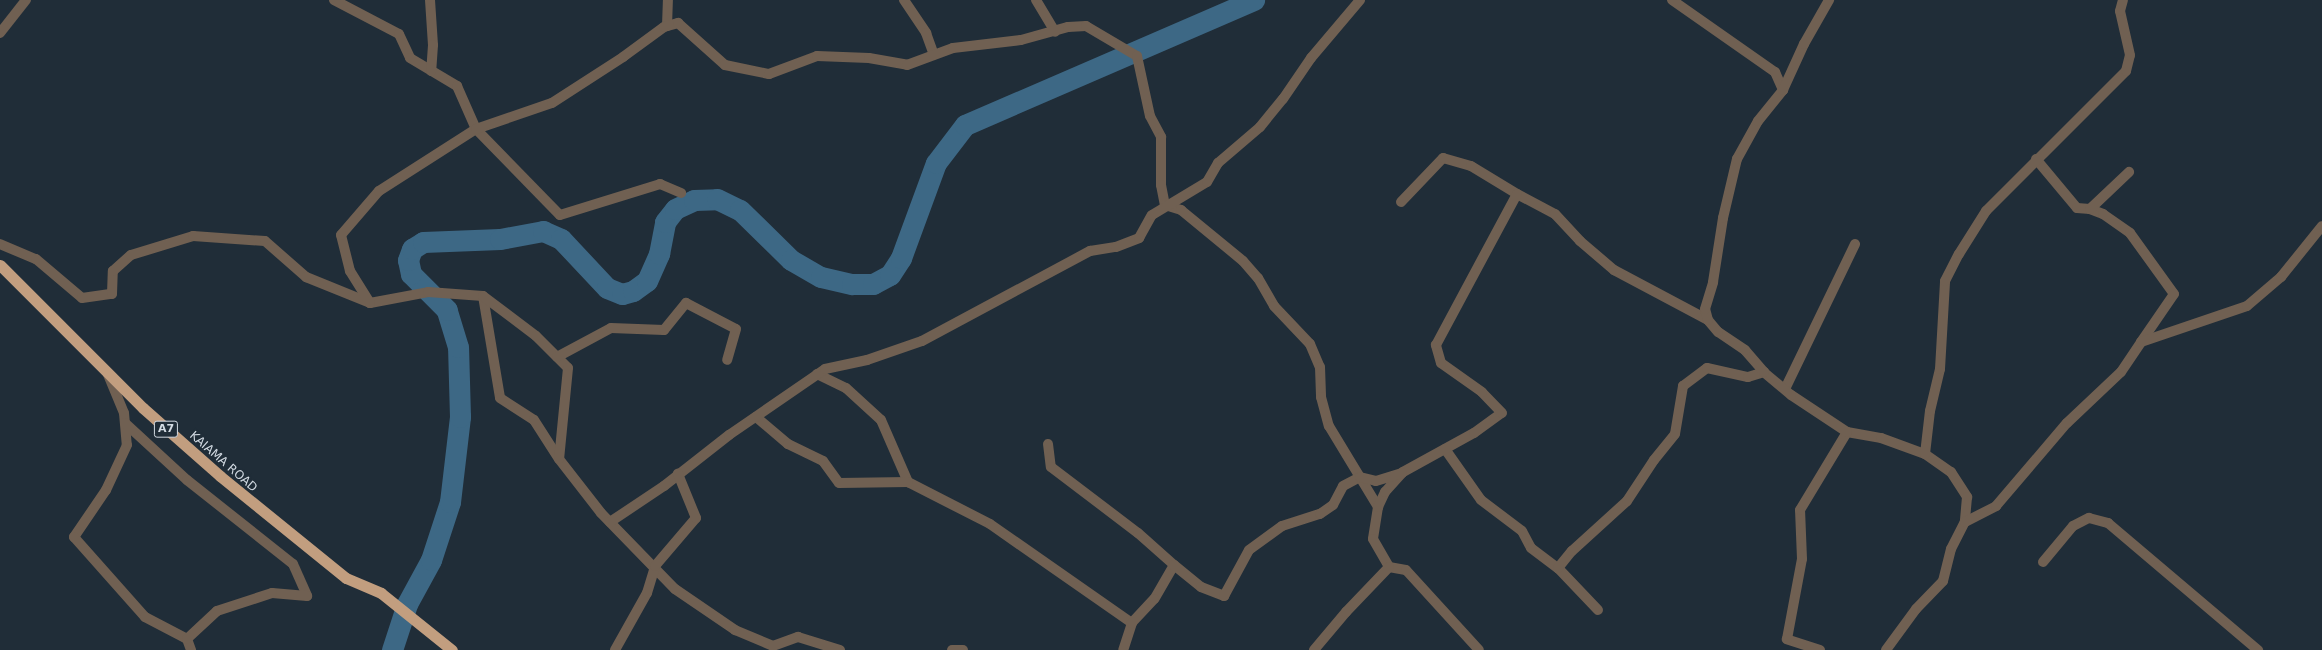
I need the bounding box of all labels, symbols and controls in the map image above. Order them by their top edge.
road number: A7 [153,420,179,438]
street label: KAIAMA ROAD [186,429,260,495]

